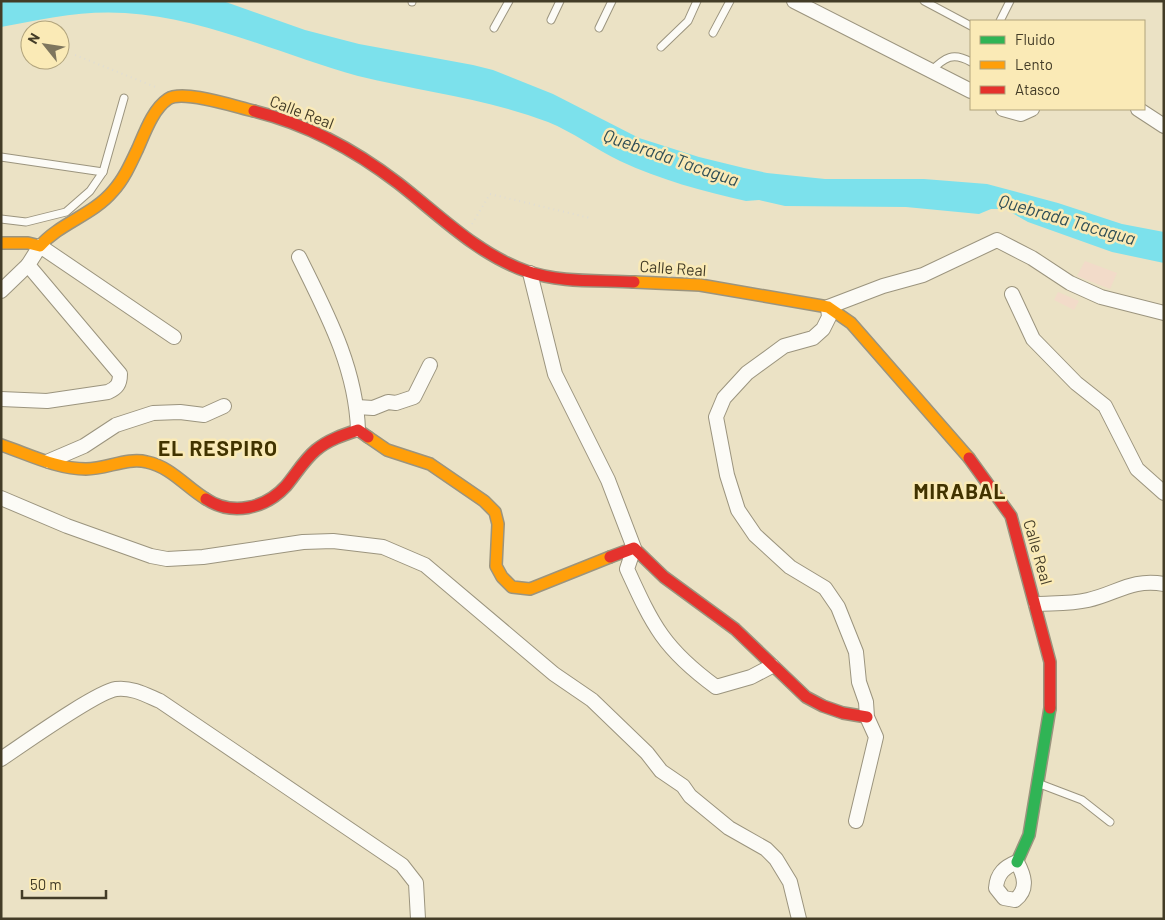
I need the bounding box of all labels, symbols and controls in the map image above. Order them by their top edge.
north arrow [20,20,70,70]
legend [970,20,1145,110]
text: N [24,30,43,47]
text: Fluido [1015,30,1055,48]
text: Lento [1015,55,1053,73]
text: Atasco [1015,80,1060,98]
street label: Calle Real [268,91,337,132]
water label: Quebrada Tacagua [601,124,742,191]
water label: Quebrada Tacagua [996,189,1138,249]
street label: Calle Real [639,256,707,279]
district label: EL RESPIRO [158,435,278,460]
district label: MIRABAL [913,478,1007,503]
street label: Calle Real [1020,517,1057,587]
scale bar [22,868,106,900]
text: 50 m [30,875,62,893]

